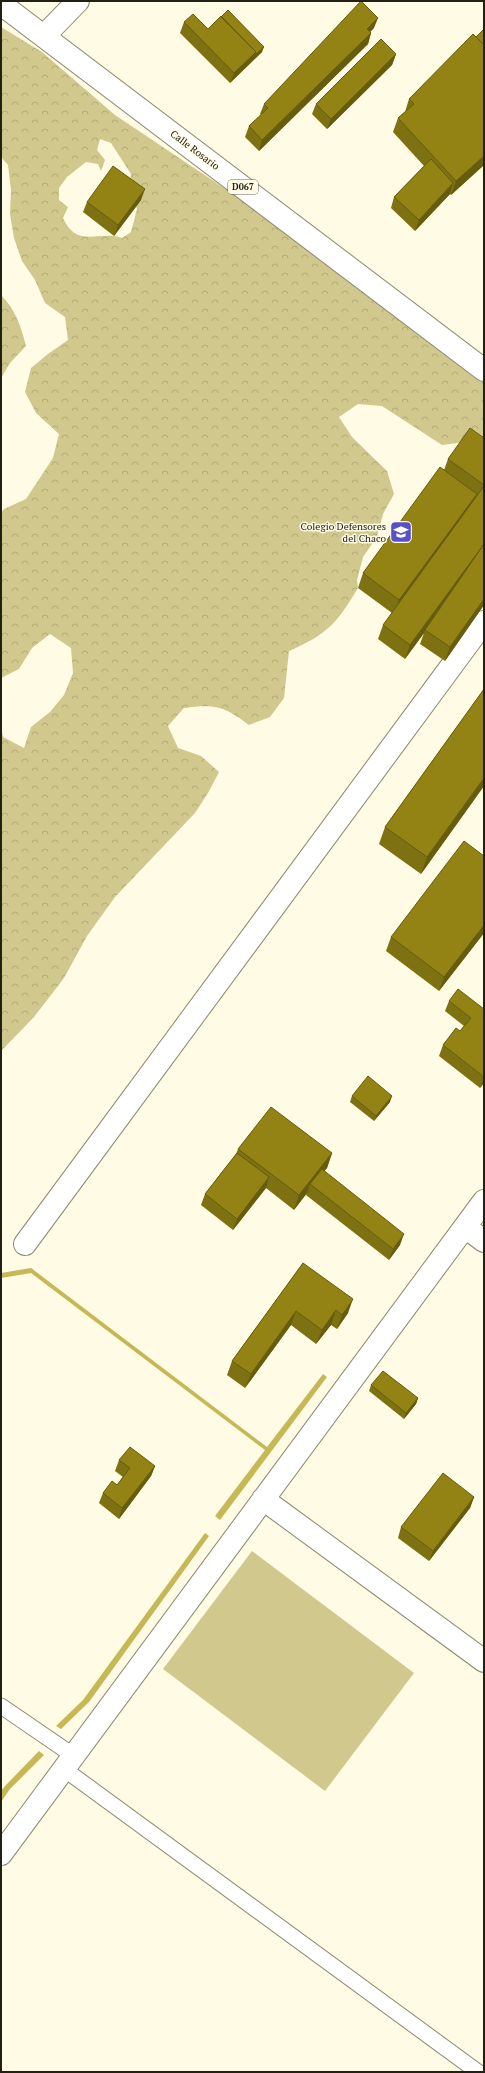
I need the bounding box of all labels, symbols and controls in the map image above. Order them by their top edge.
street label: Calle Rosario [168,127,223,173]
road number: D067 [228,180,258,194]
school or university icon: Colegio Defensores del Chaco [388,519,414,545]
place label: Colegio Defensores del Chaco [301,520,386,545]

